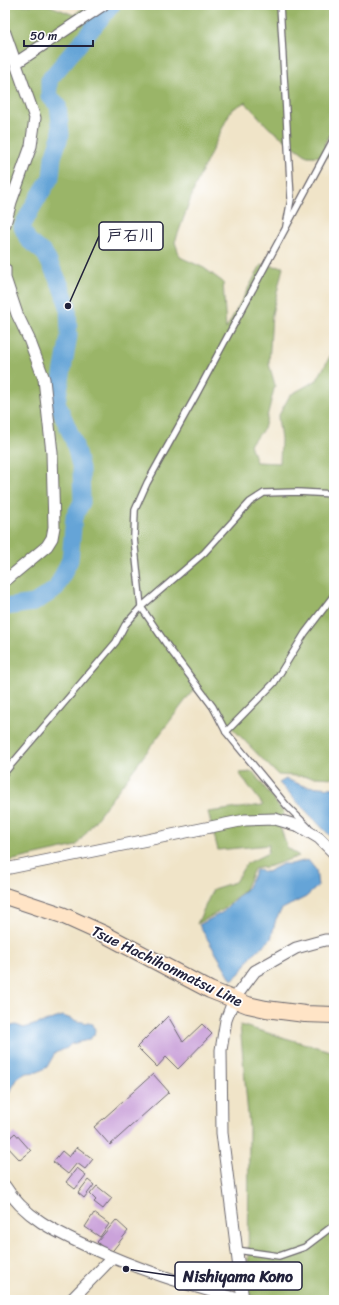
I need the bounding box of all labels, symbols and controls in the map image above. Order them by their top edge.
scale bar [24,22,93,48]
text: 50 m [30,25,57,47]
text: 戸石川 [107,221,155,250]
callout: 戸石川 [99,222,163,250]
street label: Tsue Hachihonmatsu Line [87,918,247,1014]
callout: Nishiyama Kono [175,1262,302,1290]
text: Nishiyama Kono [182,1262,293,1291]

